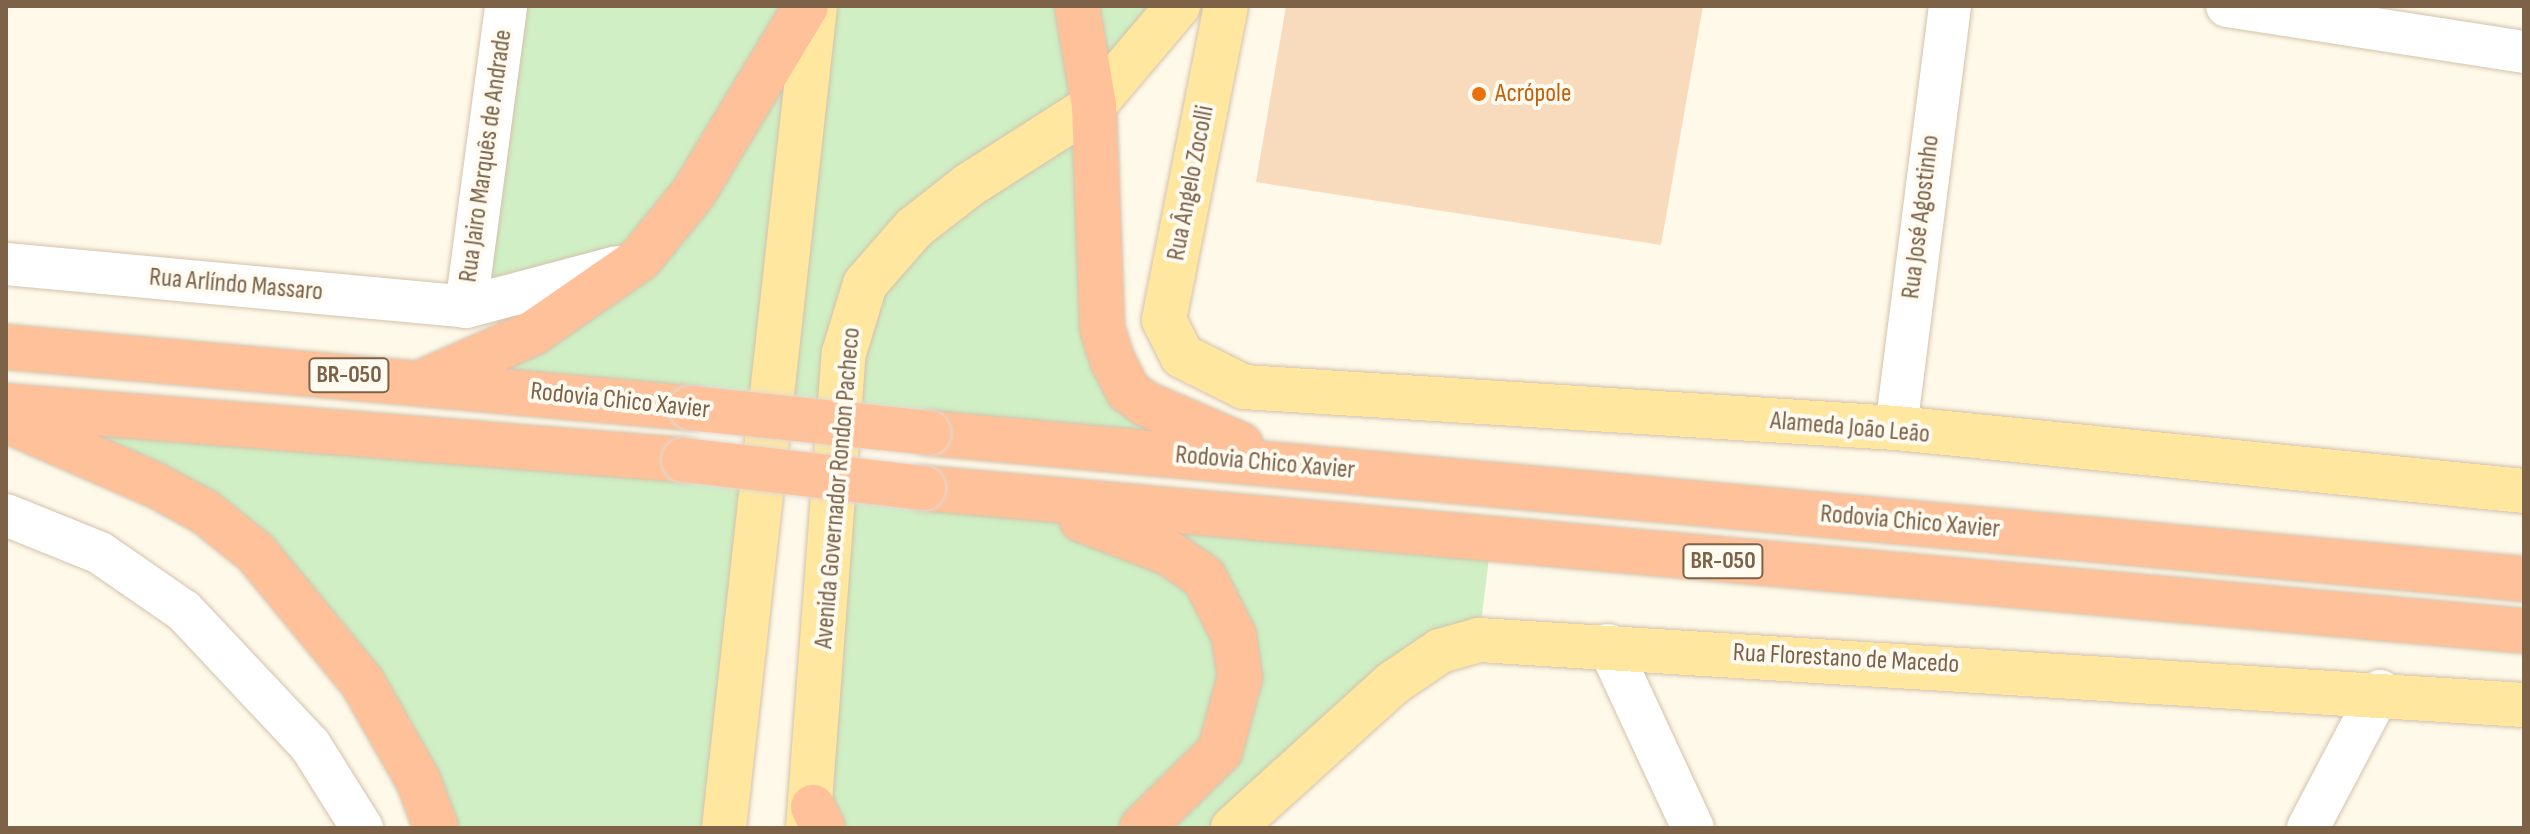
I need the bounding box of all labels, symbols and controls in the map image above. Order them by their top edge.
street label: Rua Jairo Marquês de Andrade [453,28,519,284]
place label: Acrópole [1495,78,1571,110]
marker: Acrópole [1470,85,1488,103]
street label: Rua Ângelo Zocolli [1161,103,1221,263]
street label: Rua José Agostinho [1895,133,1947,301]
street label: Rua Arlíndo Massaro [148,262,324,308]
street label: Avenida Governador Rondon Pacheco [808,326,868,650]
road number: BR-050 [307,355,391,395]
street label: Rodovia Chico Xavier [529,376,711,426]
street label: Alameda João Leão [1769,405,1931,451]
street label: Rodovia Chico Xavier [1174,440,1356,486]
street label: Rodovia Chico Xavier [1819,499,2001,545]
road number: BR-050 [1681,541,1765,581]
street label: Rua Florestano de Macedo [1732,637,1960,681]

